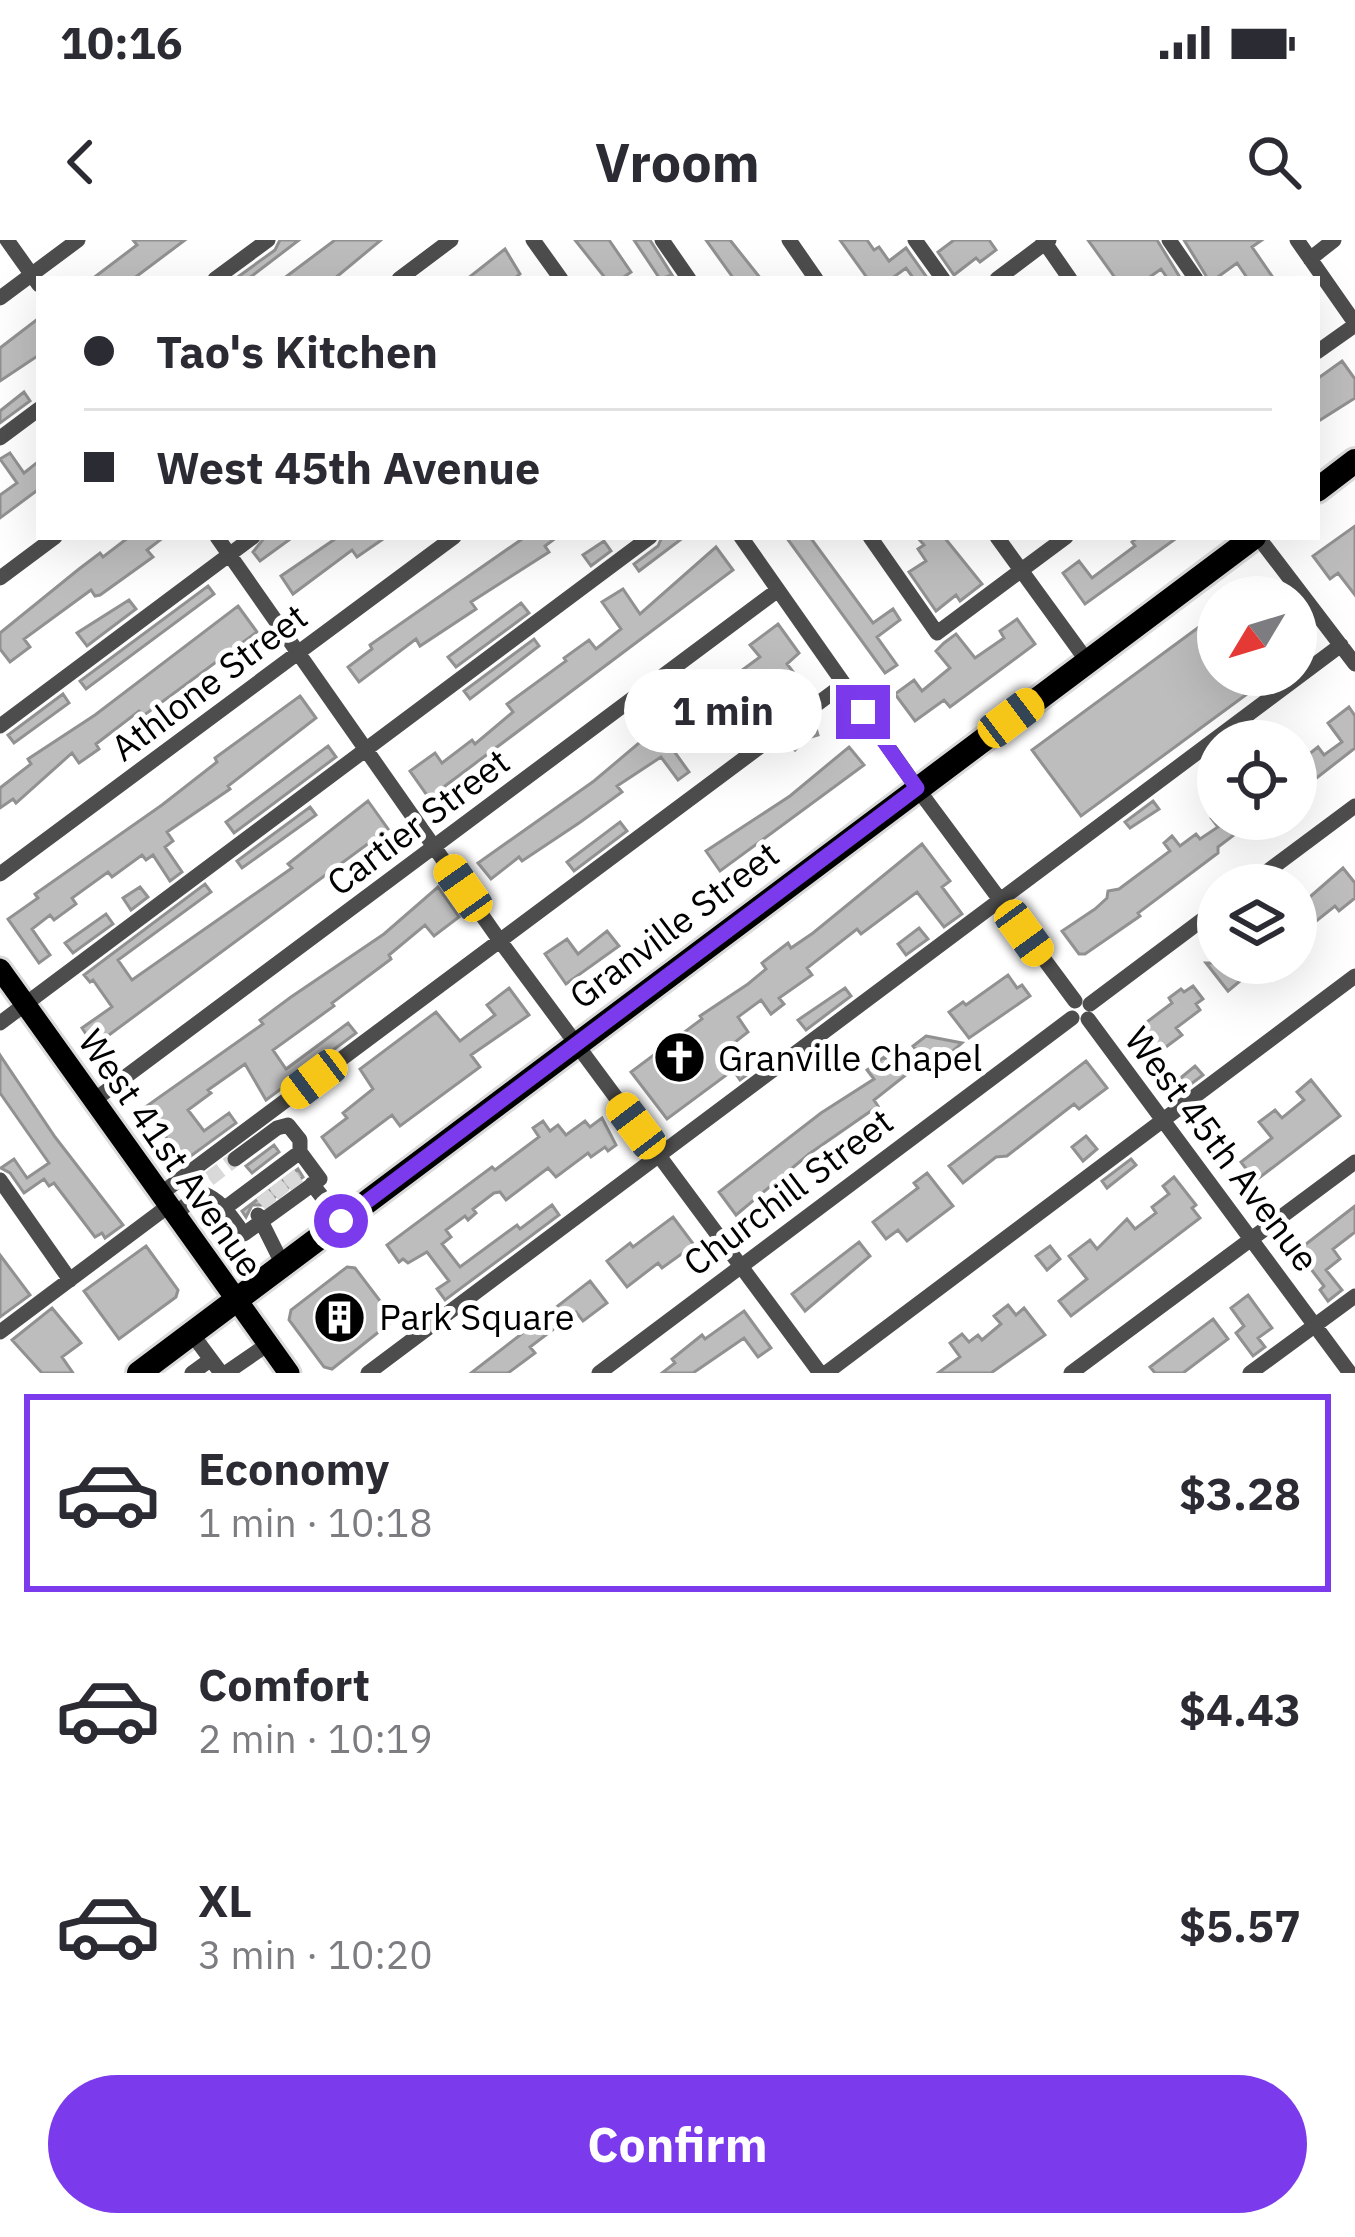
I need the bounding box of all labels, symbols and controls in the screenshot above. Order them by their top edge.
text: 10:16 [60,13,183,71]
text: Vroom [595,127,760,197]
icon: back [48,129,114,195]
icon: search [1241,129,1307,195]
text: Tao's Kitchen [156,322,438,380]
text: West 45th Avenue [156,438,540,496]
north arrow [1197,576,1317,696]
map controls [1197,576,1317,984]
street label: Athlone Street [101,593,316,771]
callout: 1 min [623,670,821,754]
car [971,682,1051,754]
text: 1 min [672,685,774,736]
route end [836,685,890,739]
button: locate [1197,720,1317,840]
street label: Cartier Street [317,738,518,906]
street label: Granville Street [559,830,788,1019]
car [428,848,498,928]
button: layers [1197,864,1317,984]
car [988,893,1060,973]
street label: West 45th Avenue [1115,1017,1330,1281]
street label: West 41st Avenue [69,1020,274,1286]
church icon: Granville Chapel [651,1030,707,1086]
place label: Granville Chapel [718,1034,982,1081]
car [274,1043,354,1115]
car [600,1086,672,1166]
street label: Churchill Street [674,1097,902,1286]
route start [314,1194,368,1248]
building icon: Park Square [312,1289,368,1345]
place label: Park Square [379,1293,575,1340]
icon: car [54,1439,162,1547]
text: Economy [198,1439,389,1497]
text: $3.28 [1179,1464,1301,1522]
text: 1 min · 10:18 [198,1497,433,1548]
icon: car [54,1655,162,1763]
text: Comfort [198,1655,370,1713]
text: $4.43 [1179,1680,1301,1738]
text: 2 min · 10:19 [198,1713,433,1764]
icon: car [54,1871,162,1979]
text: XL [198,1871,252,1929]
text: $5.57 [1179,1896,1301,1954]
text: 3 min · 10:20 [198,1929,433,1980]
button: Confirm [48,2075,1307,2213]

